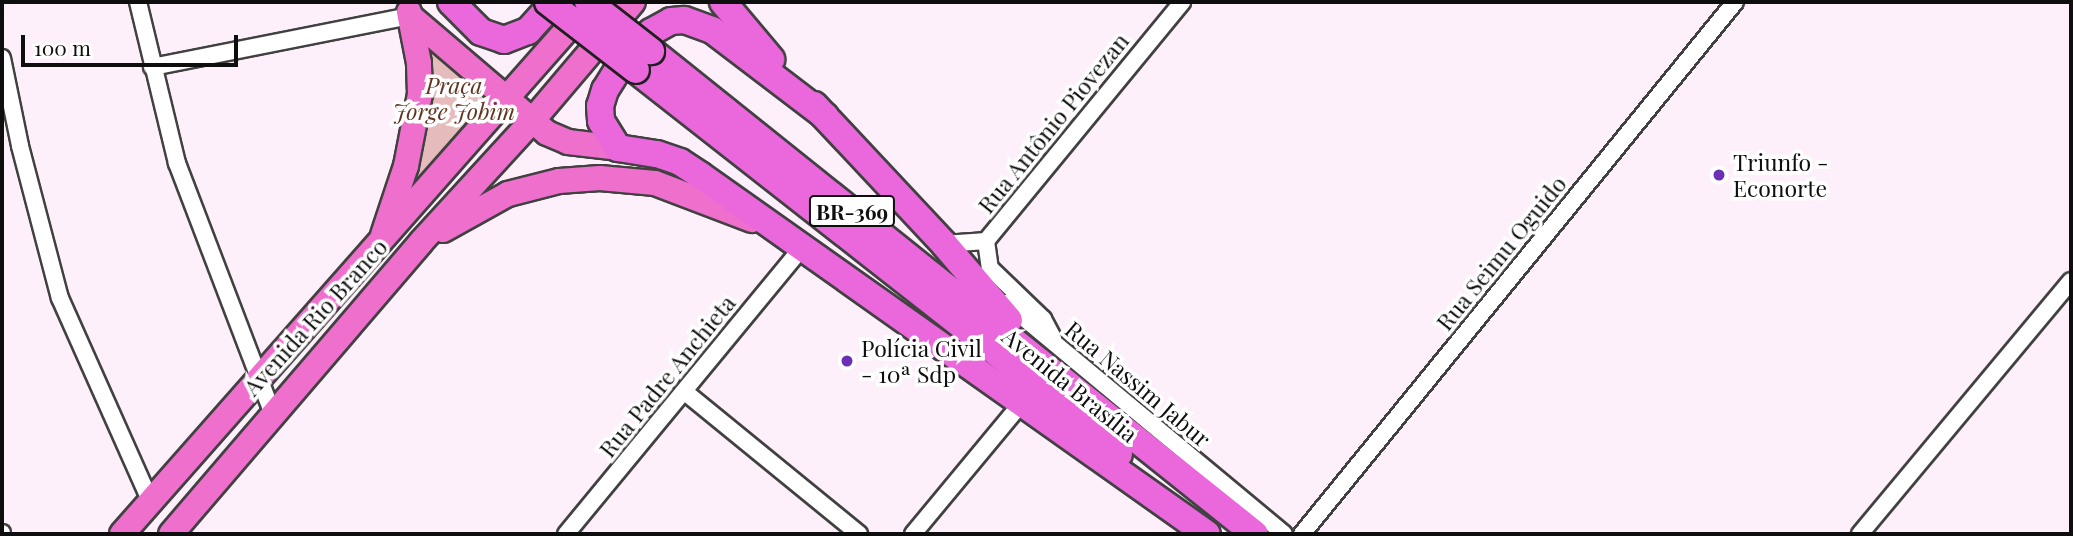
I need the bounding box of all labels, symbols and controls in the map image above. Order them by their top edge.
scale bar [24,21,242,65]
street label: Rua Antônio Piovezan [972,27,1134,219]
text: 100 m [34,33,91,61]
park label: Praça Jorge Jobim [393,71,515,125]
place label: Triunfo - Econorte [1733,148,1828,202]
marker: Triunfo - Econorte [1711,167,1727,183]
street label: Rua Seimu Oguido [1430,170,1572,336]
road number: BR-369 [808,194,896,228]
street label: Avenida Rio Branco [237,233,393,401]
street label: Rua Padre Anchieta [593,289,741,463]
street label: Rua Nassim Jabur [1060,315,1216,453]
street label: Avenida Brasília [997,322,1143,448]
place label: Polícia Civil - 10ª Sdp [861,334,982,388]
marker: Polícia Civil - 10ª Sdp [839,353,855,369]

